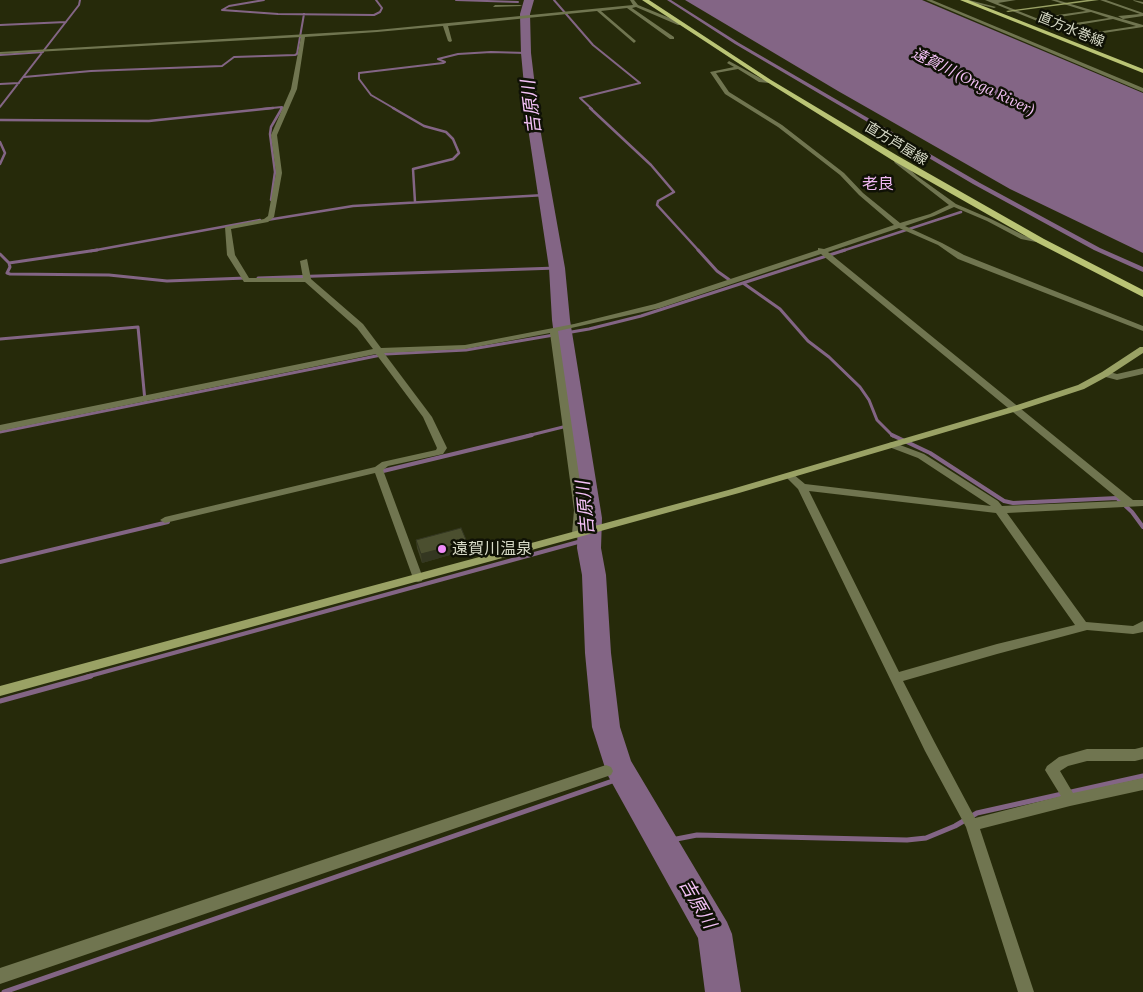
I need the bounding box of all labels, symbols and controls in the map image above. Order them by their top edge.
street label: 直方水巻線 [1035,9,1107,51]
water label: 遠賀川 (Onga River) [909,44,1037,120]
water label: 吉原川 [518,79,546,135]
street label: 直方芦屋線 [862,119,930,169]
district label: 老良 [862,174,894,194]
water label: 吉原川 [573,480,599,536]
place label: 遠賀川温泉 [452,539,532,559]
marker: 遠賀川温泉 [436,543,448,555]
water label: 吉原川 [674,875,720,933]

